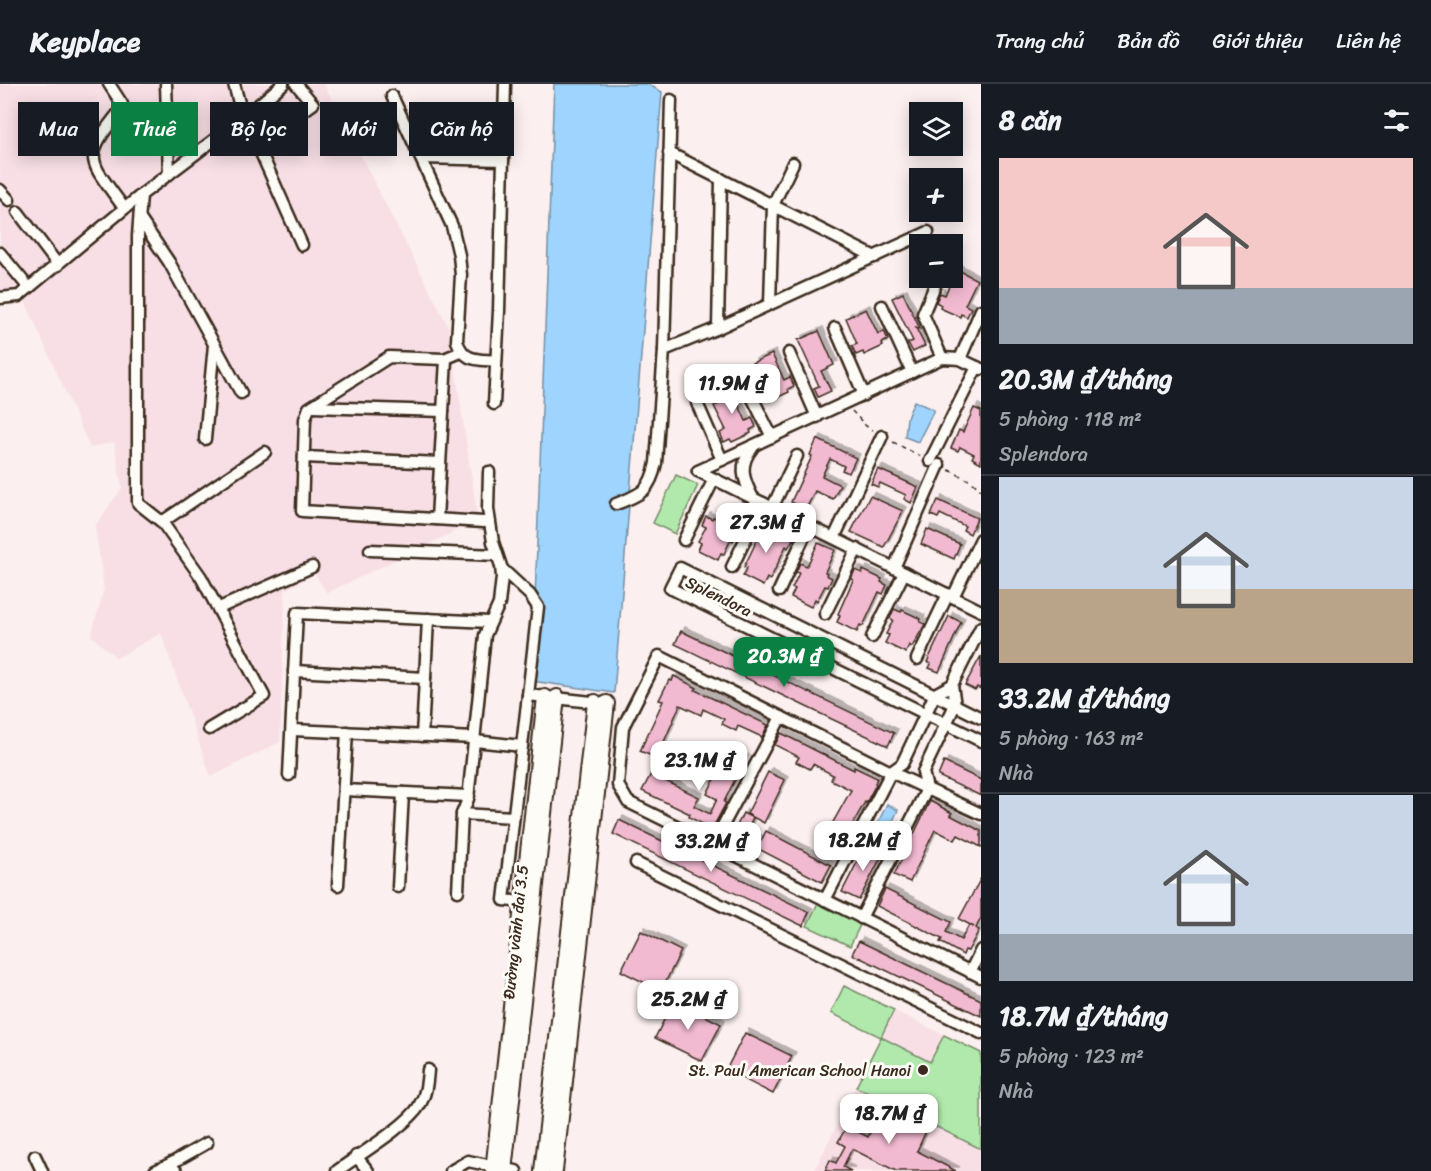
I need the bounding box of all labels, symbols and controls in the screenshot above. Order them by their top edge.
text: Keyplace [30,17,140,66]
text: Trang chủ [995,22,1084,60]
text: Bản đồ [1117,22,1180,60]
text: Giới thiệu [1213,22,1303,60]
text: Liên hệ [1336,22,1401,60]
text: 8 căn [999,97,1061,143]
chip: Mua [18,102,99,156]
chip: Thuê [111,102,198,156]
chip: Bộ lọc [210,102,308,156]
chip: Mới [320,102,397,156]
chip: Căn hộ [409,102,514,156]
map controls [909,102,963,288]
button: layers [909,102,963,156]
icon: filters [1380,104,1413,137]
button: + [909,168,963,222]
icon: home [1152,197,1260,305]
button: − [909,234,963,288]
text: 20.3M ₫/tháng [999,356,1172,402]
pin: 11.9M ₫ [677,364,787,415]
text: 11.9M ₫ [698,366,766,401]
text: 5 phòng · 118 m² [999,402,1142,437]
text: Splendora [999,437,1088,472]
pin: 27.3M ₫ [711,503,821,554]
text: 27.3M ₫ [730,505,802,540]
icon: home [1152,516,1260,624]
street label: Splendora [680,568,757,625]
pin: 20.3M ₫ [729,637,839,688]
text: 20.3M ₫ [747,639,821,674]
text: 33.2M ₫/tháng [999,675,1170,721]
text: 5 phòng · 163 m² [999,721,1144,756]
pin: 23.1M ₫ [644,741,754,792]
text: 23.1M ₫ [664,743,734,778]
text: Nhà [999,756,1033,791]
pin: 18.2M ₫ [808,821,918,872]
pin: 33.2M ₫ [656,822,766,873]
text: 18.2M ₫ [828,823,898,858]
text: 33.2M ₫ [675,824,747,859]
icon: home [1152,834,1260,942]
street label: Đường vành đai 3.5 [494,863,537,1001]
pin: 25.2M ₫ [633,980,743,1031]
text: 25.2M ₫ [651,982,725,1017]
text: 18.7M ₫/tháng [999,993,1168,1039]
text: 5 phòng · 123 m² [999,1039,1144,1074]
place label: St. Paul American School Hanoi [688,1056,912,1085]
marker: St. Paul American School Hanoi [916,1063,930,1077]
text: Nhà [999,1074,1033,1109]
pin: 18.7M ₫ [834,1094,944,1145]
text: 18.7M ₫ [854,1096,924,1131]

